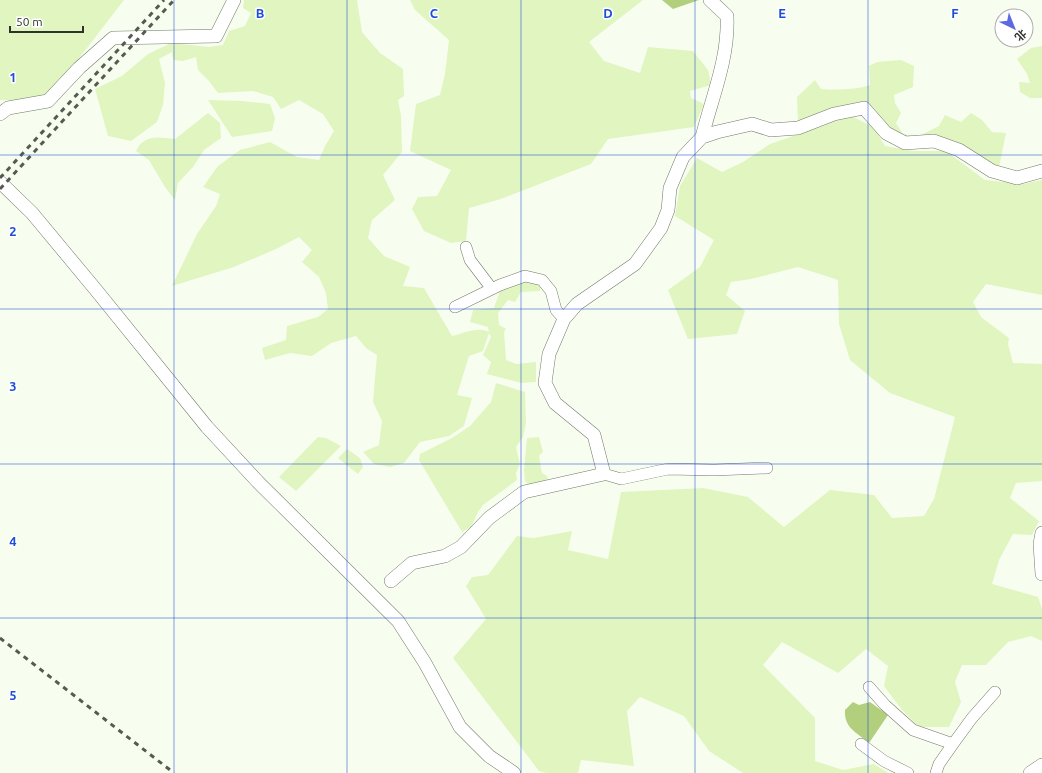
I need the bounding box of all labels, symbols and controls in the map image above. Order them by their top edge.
text: B [256,6,265,20]
text: C [430,6,439,20]
text: D [603,6,613,20]
text: E [778,6,786,20]
text: F [951,6,959,20]
scale bar [10,8,83,34]
north arrow [994,8,1034,48]
text: 50 m [16,15,43,28]
text: 北 [1013,27,1029,43]
text: 1 [9,70,17,84]
text: 2 [9,224,17,238]
text: 3 [9,379,17,393]
text: 4 [9,534,17,548]
text: 5 [9,688,17,702]

